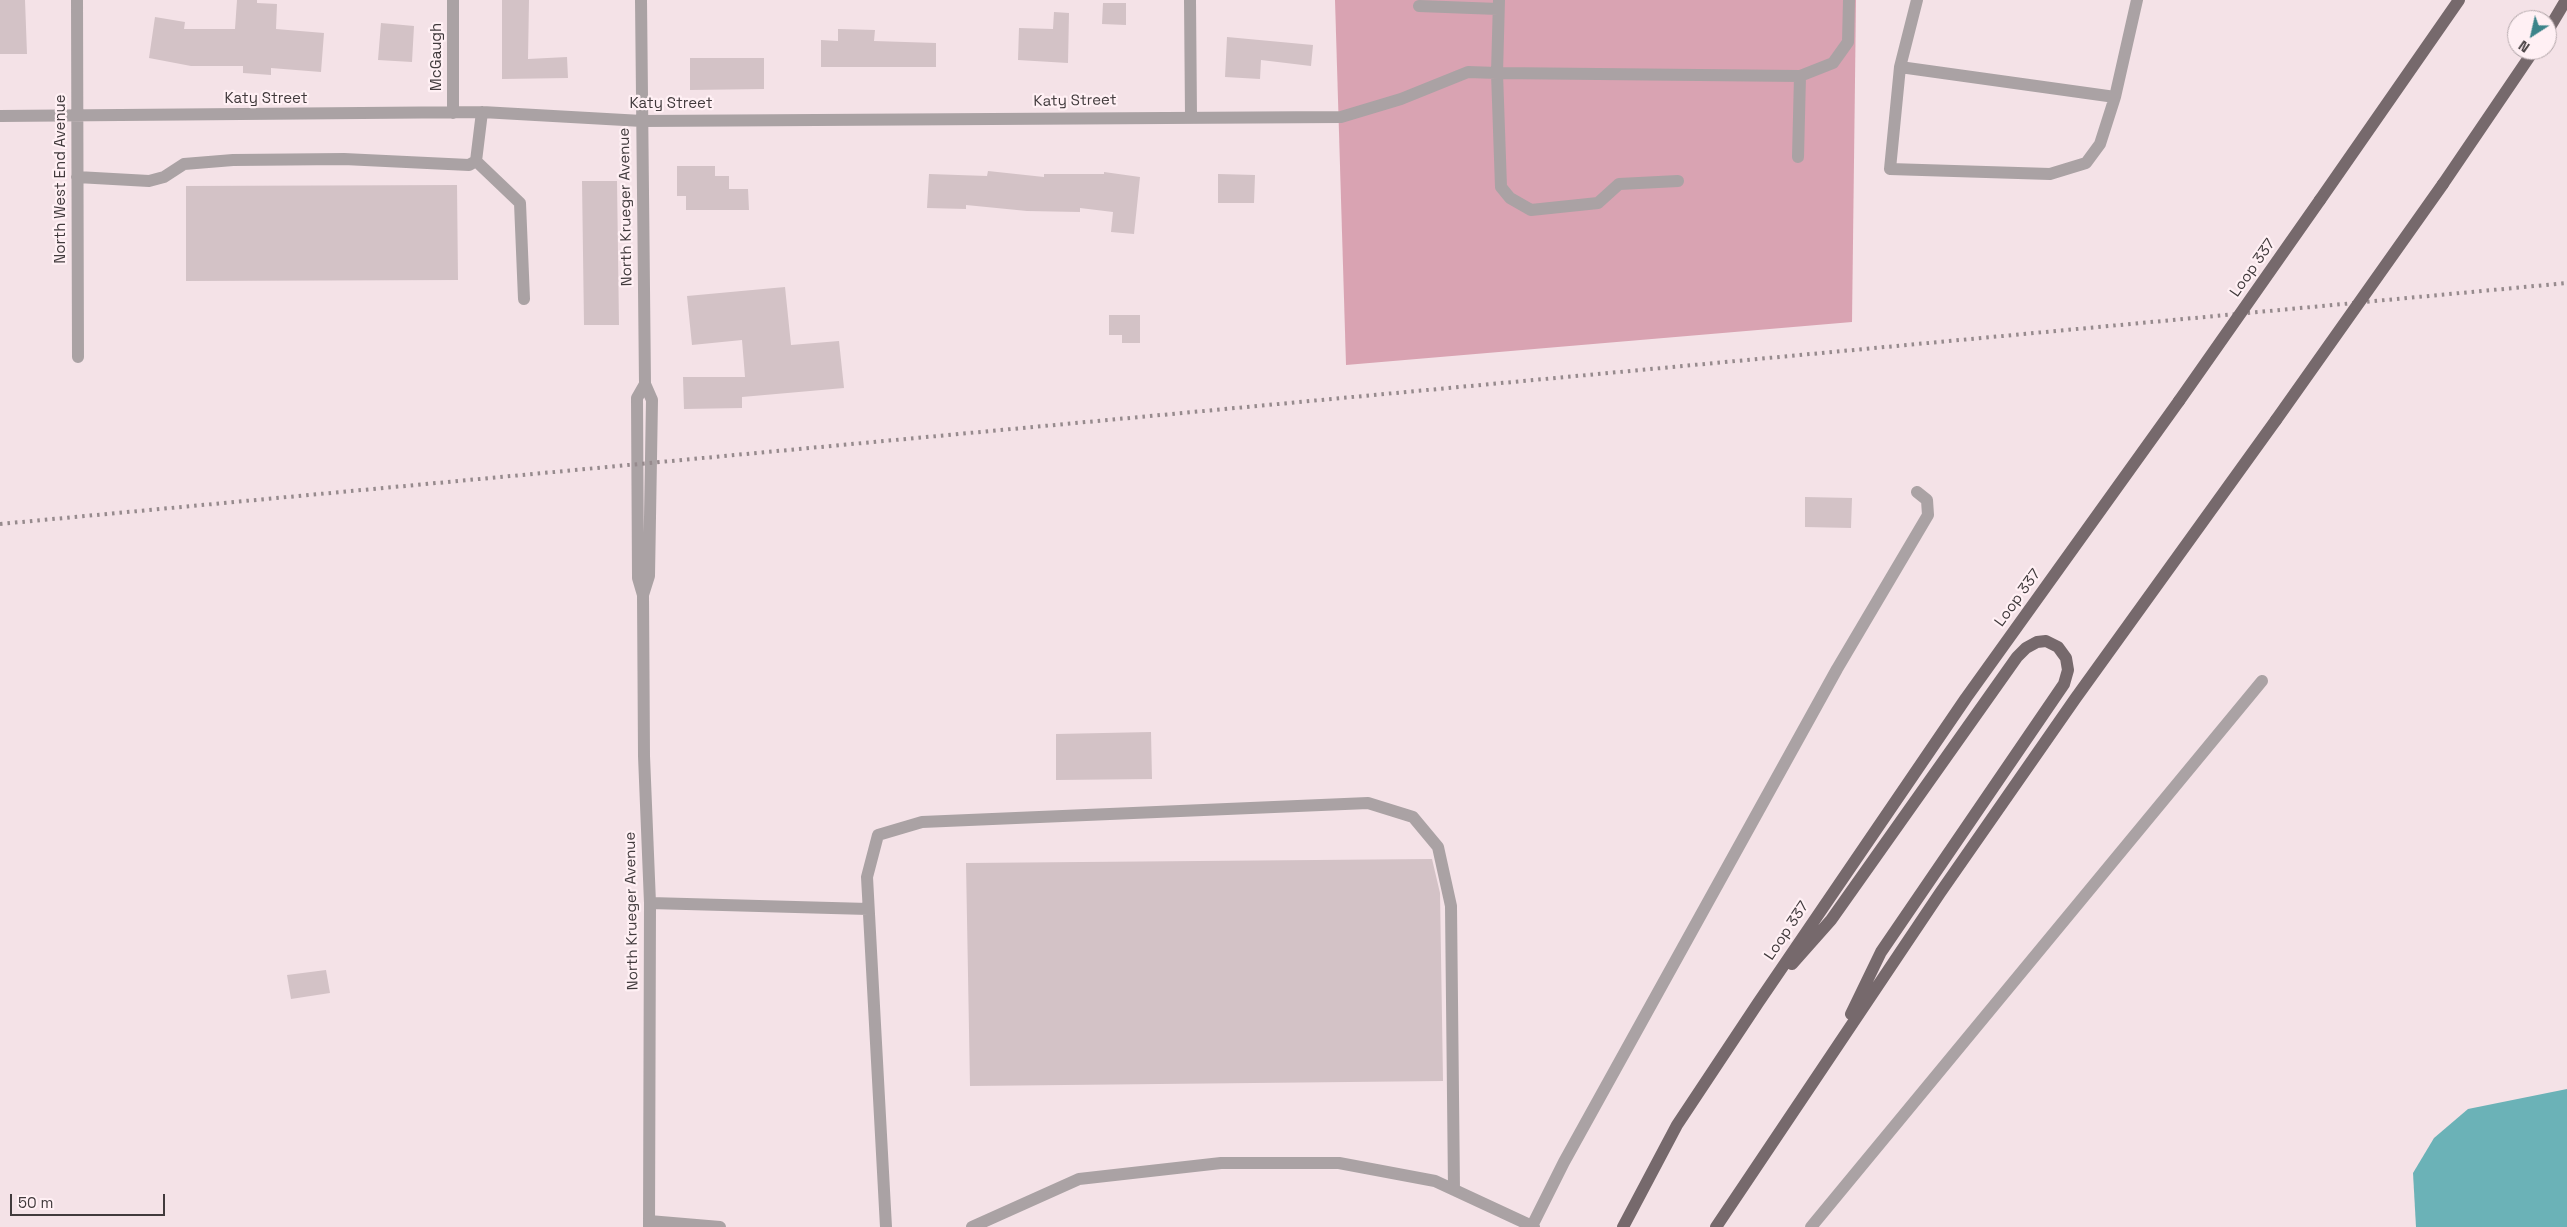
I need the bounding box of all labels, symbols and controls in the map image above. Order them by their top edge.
north arrow [2507,10,2557,60]
street label: McGaugh [428,23,446,91]
text: N [2515,36,2533,57]
street label: Katy Street [224,90,308,108]
street label: Katy Street [1033,91,1117,111]
street label: North West End Avenue [52,94,70,264]
street label: Katy Street [629,95,713,113]
street label: North Krueger Avenue [616,128,636,286]
street label: Loop 337 [2226,235,2280,301]
street label: Loop 337 [1991,566,2045,630]
street label: North Krueger Avenue [622,832,642,990]
street label: Loop 337 [1761,898,1813,964]
scale bar [12,1184,168,1216]
text: 50 m [18,1193,53,1212]

